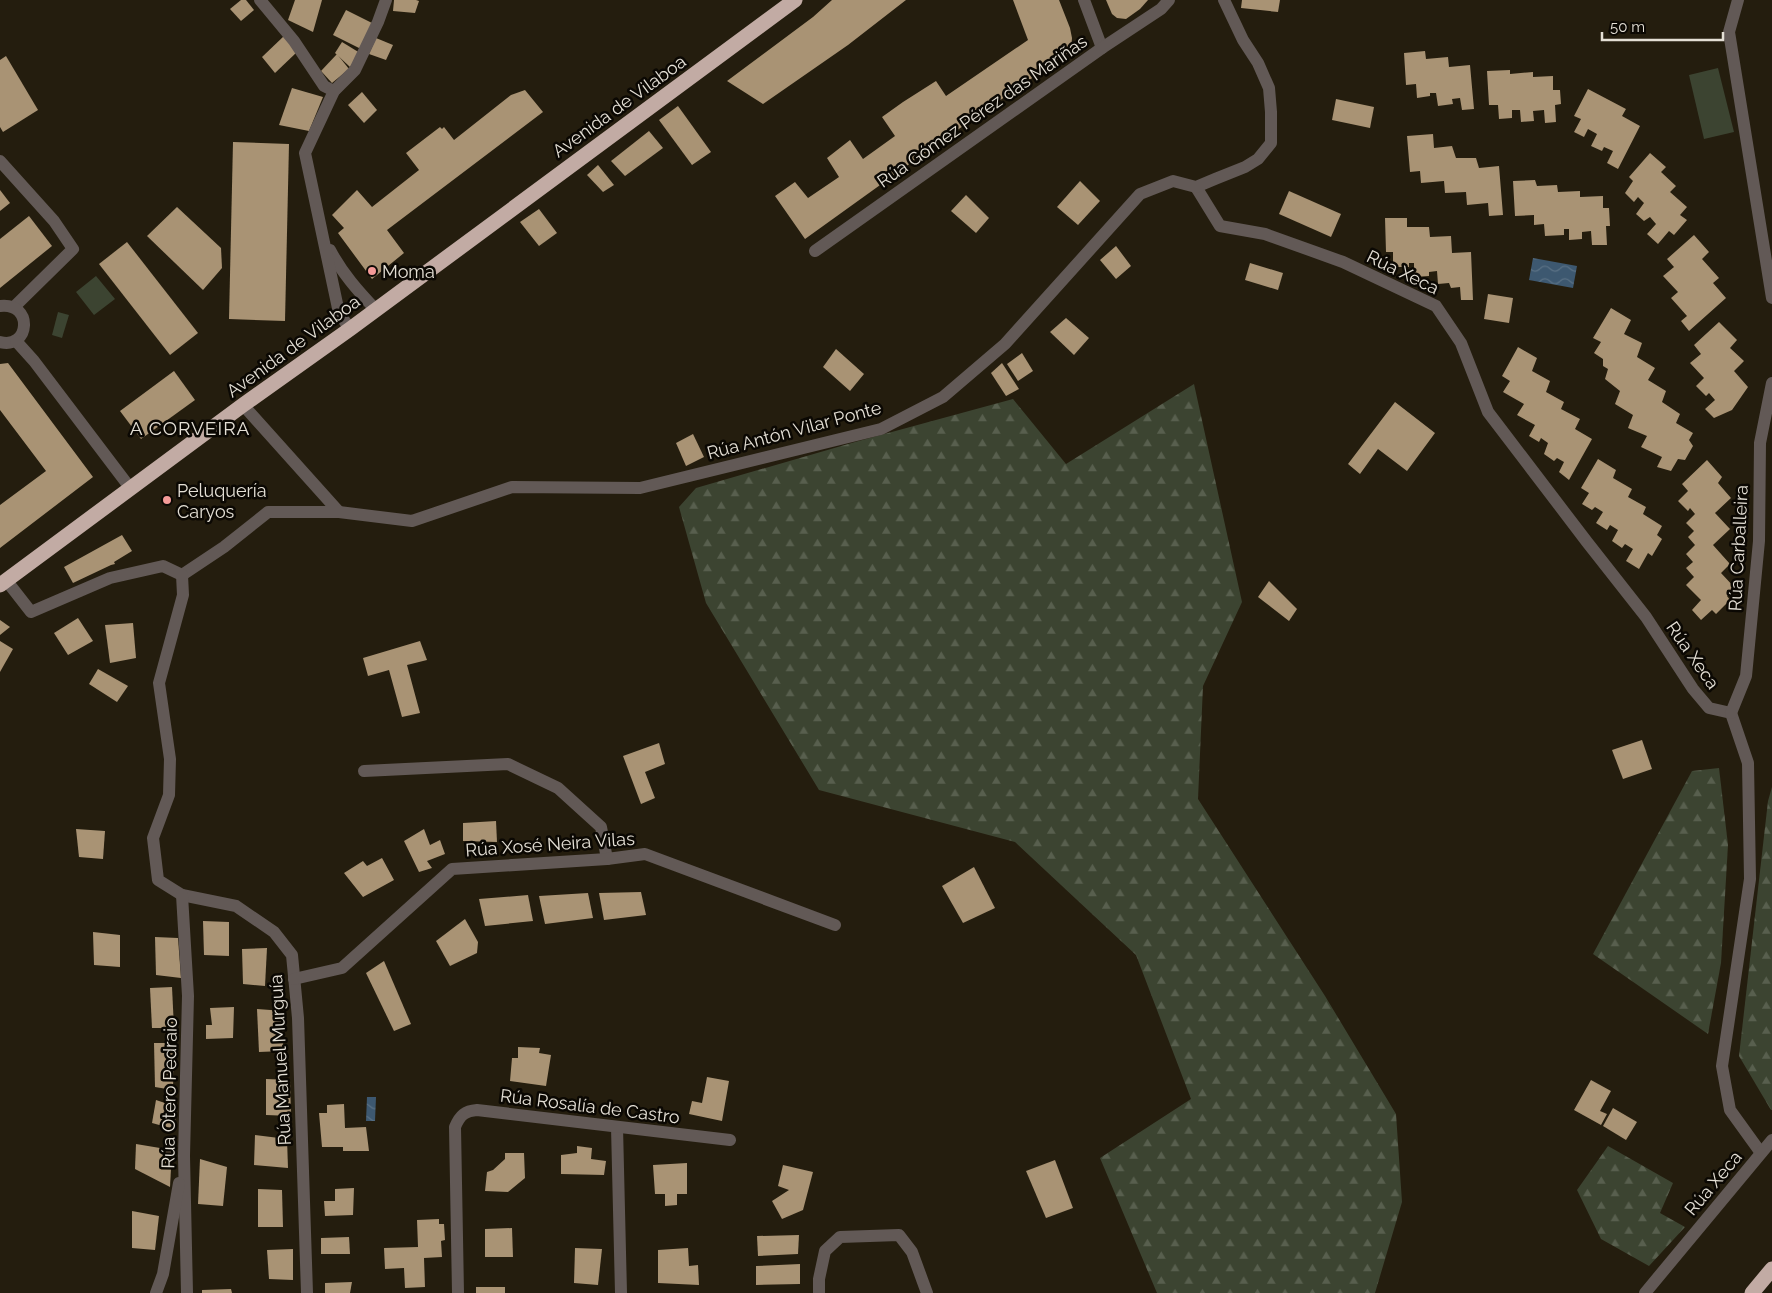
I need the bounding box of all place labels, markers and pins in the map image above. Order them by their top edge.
place label: Moma [382,261,435,282]
marker: Moma [366,265,378,277]
place label: Peluquería Caryos [177,480,267,522]
marker: Peluquería Caryos [161,494,173,506]

